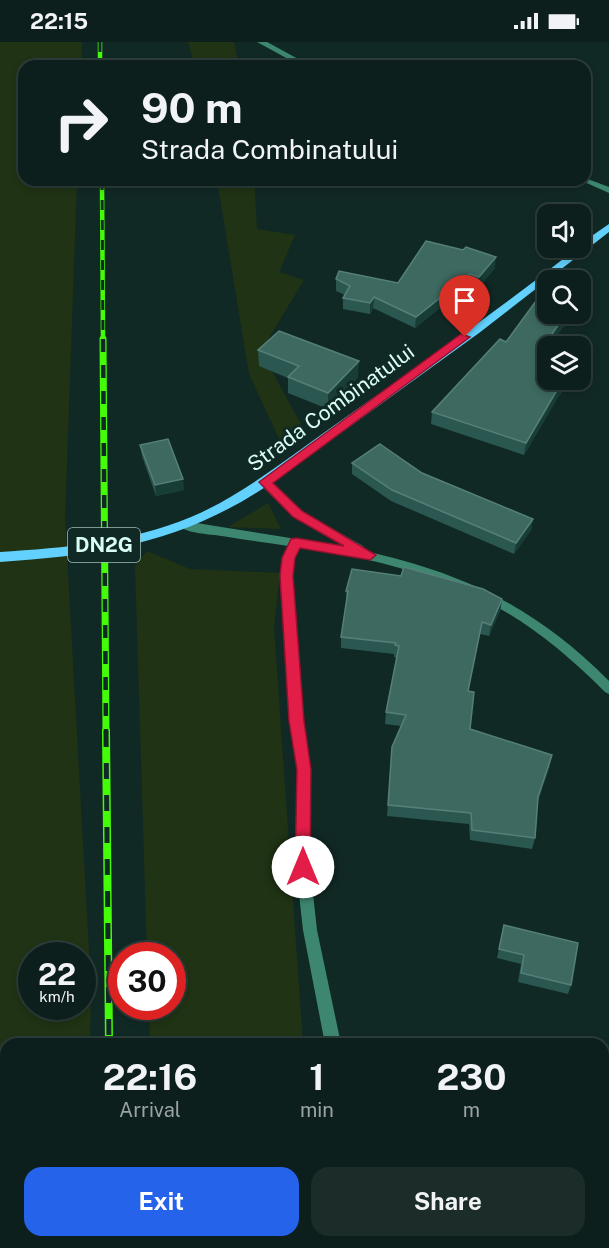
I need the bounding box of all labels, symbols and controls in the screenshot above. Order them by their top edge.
text: 22:15 [30,8,88,34]
text: 90 m [141,83,243,132]
icon: right [42,84,120,162]
text: Strada Combinatului [141,133,398,165]
map controls [537,204,591,390]
button: sound [537,204,591,258]
button: search [537,270,591,324]
pin [439,275,490,337]
icon: arrive [448,284,481,317]
button: layers [537,336,591,390]
street label: Strada Combinatului [242,339,419,476]
road number: DN2G [68,528,140,562]
position arrow [271,835,335,899]
speed limit sign: 30 [108,942,186,1020]
text: 22 [38,956,76,992]
text: km/h [39,988,75,1005]
text: 22:16 [103,1056,197,1098]
text: 1 [309,1056,325,1098]
text: 230 [436,1056,506,1098]
text: Arrival [119,1098,181,1122]
text: min [300,1098,334,1122]
text: m [463,1098,480,1122]
button: Exit [24,1167,299,1236]
button: Share [311,1167,585,1236]

